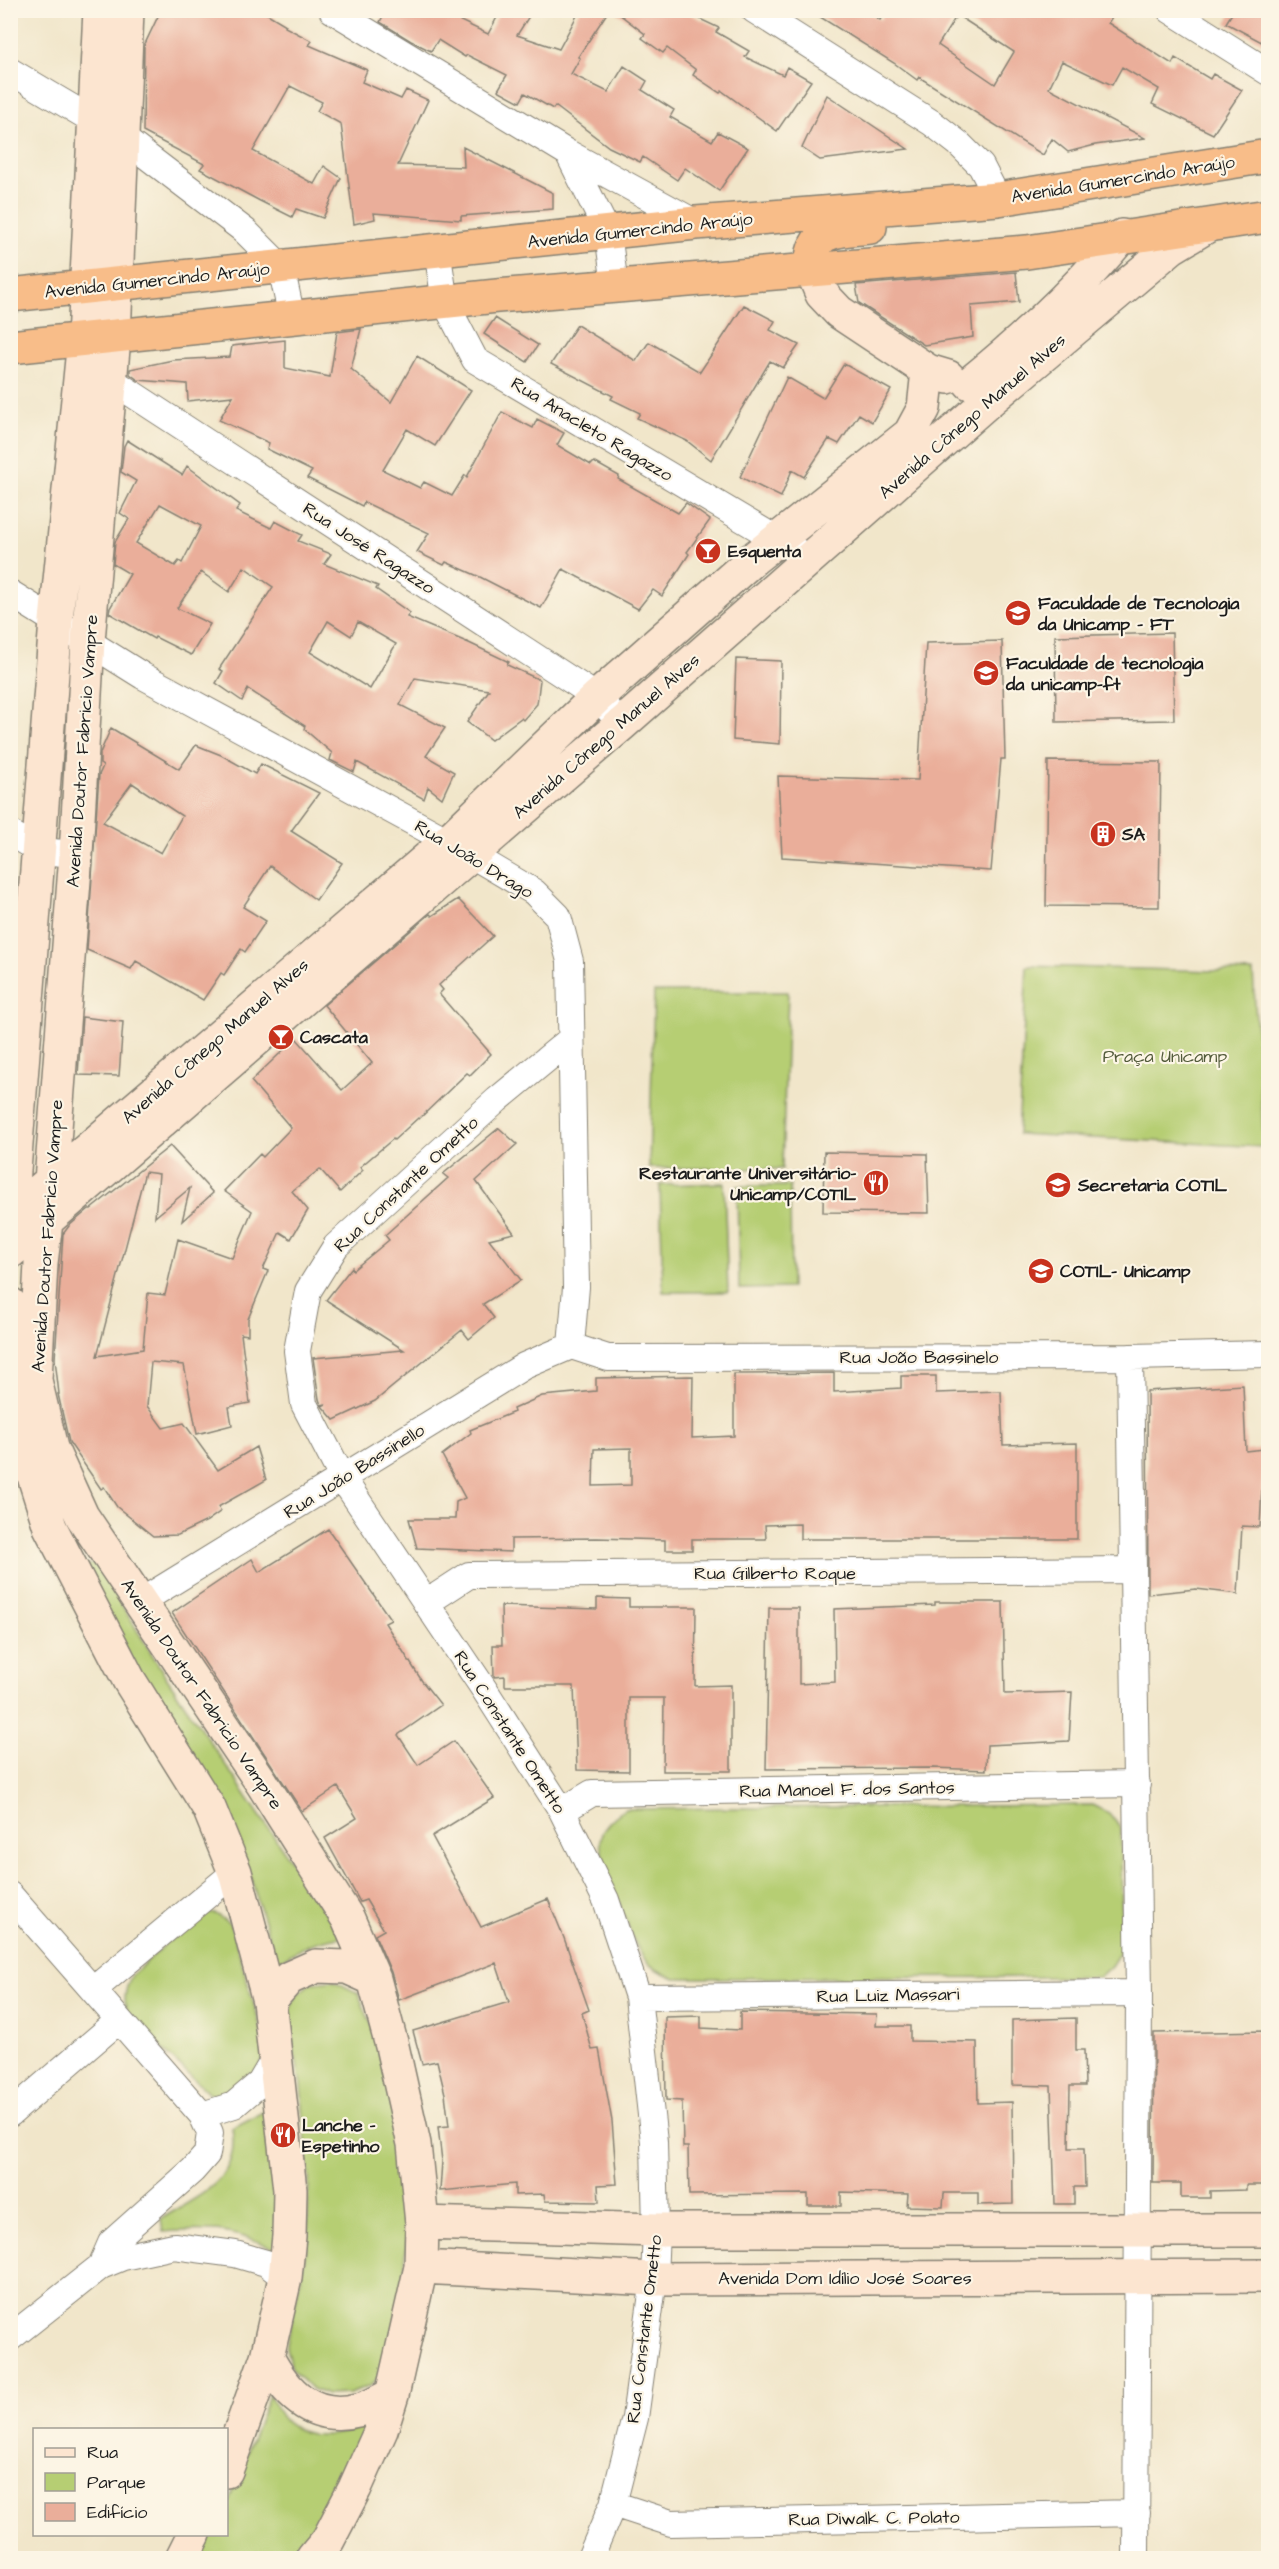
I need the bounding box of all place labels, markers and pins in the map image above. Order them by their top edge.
bar icon: Esquenta [693,536,723,566]
place label: Esquenta [728,539,802,564]
place label: Faculdade de Tecnologia da Unicamp - FT [1037,591,1240,637]
school or university icon: Faculdade de Tecnologia da Unicamp - FT [1003,598,1033,628]
place label: Faculdade de tecnologia da unicamp-ft [1005,651,1204,697]
school or university icon: Faculdade de tecnologia da unicamp-ft [971,658,1001,688]
building icon: SA [1088,819,1118,849]
place label: SA [1121,822,1146,847]
bar icon: Cascata [266,1022,296,1052]
place label: Cascata [300,1025,369,1050]
place label: Restaurante Universitário- Unicamp/COTIL [639,1161,857,1207]
restaurant icon: Restaurante Universitário- Unicamp/COTIL [861,1168,891,1198]
school or university icon: Secretaria COTIL [1043,1170,1073,1200]
place label: Secretaria COTIL [1077,1173,1228,1198]
school or university icon: COTIL- Unicamp [1026,1256,1056,1286]
place label: COTIL- Unicamp [1060,1259,1190,1284]
place label: Lanche - Espetinho [302,2113,380,2159]
restaurant icon: Lanche - Espetinho [268,2120,298,2150]

